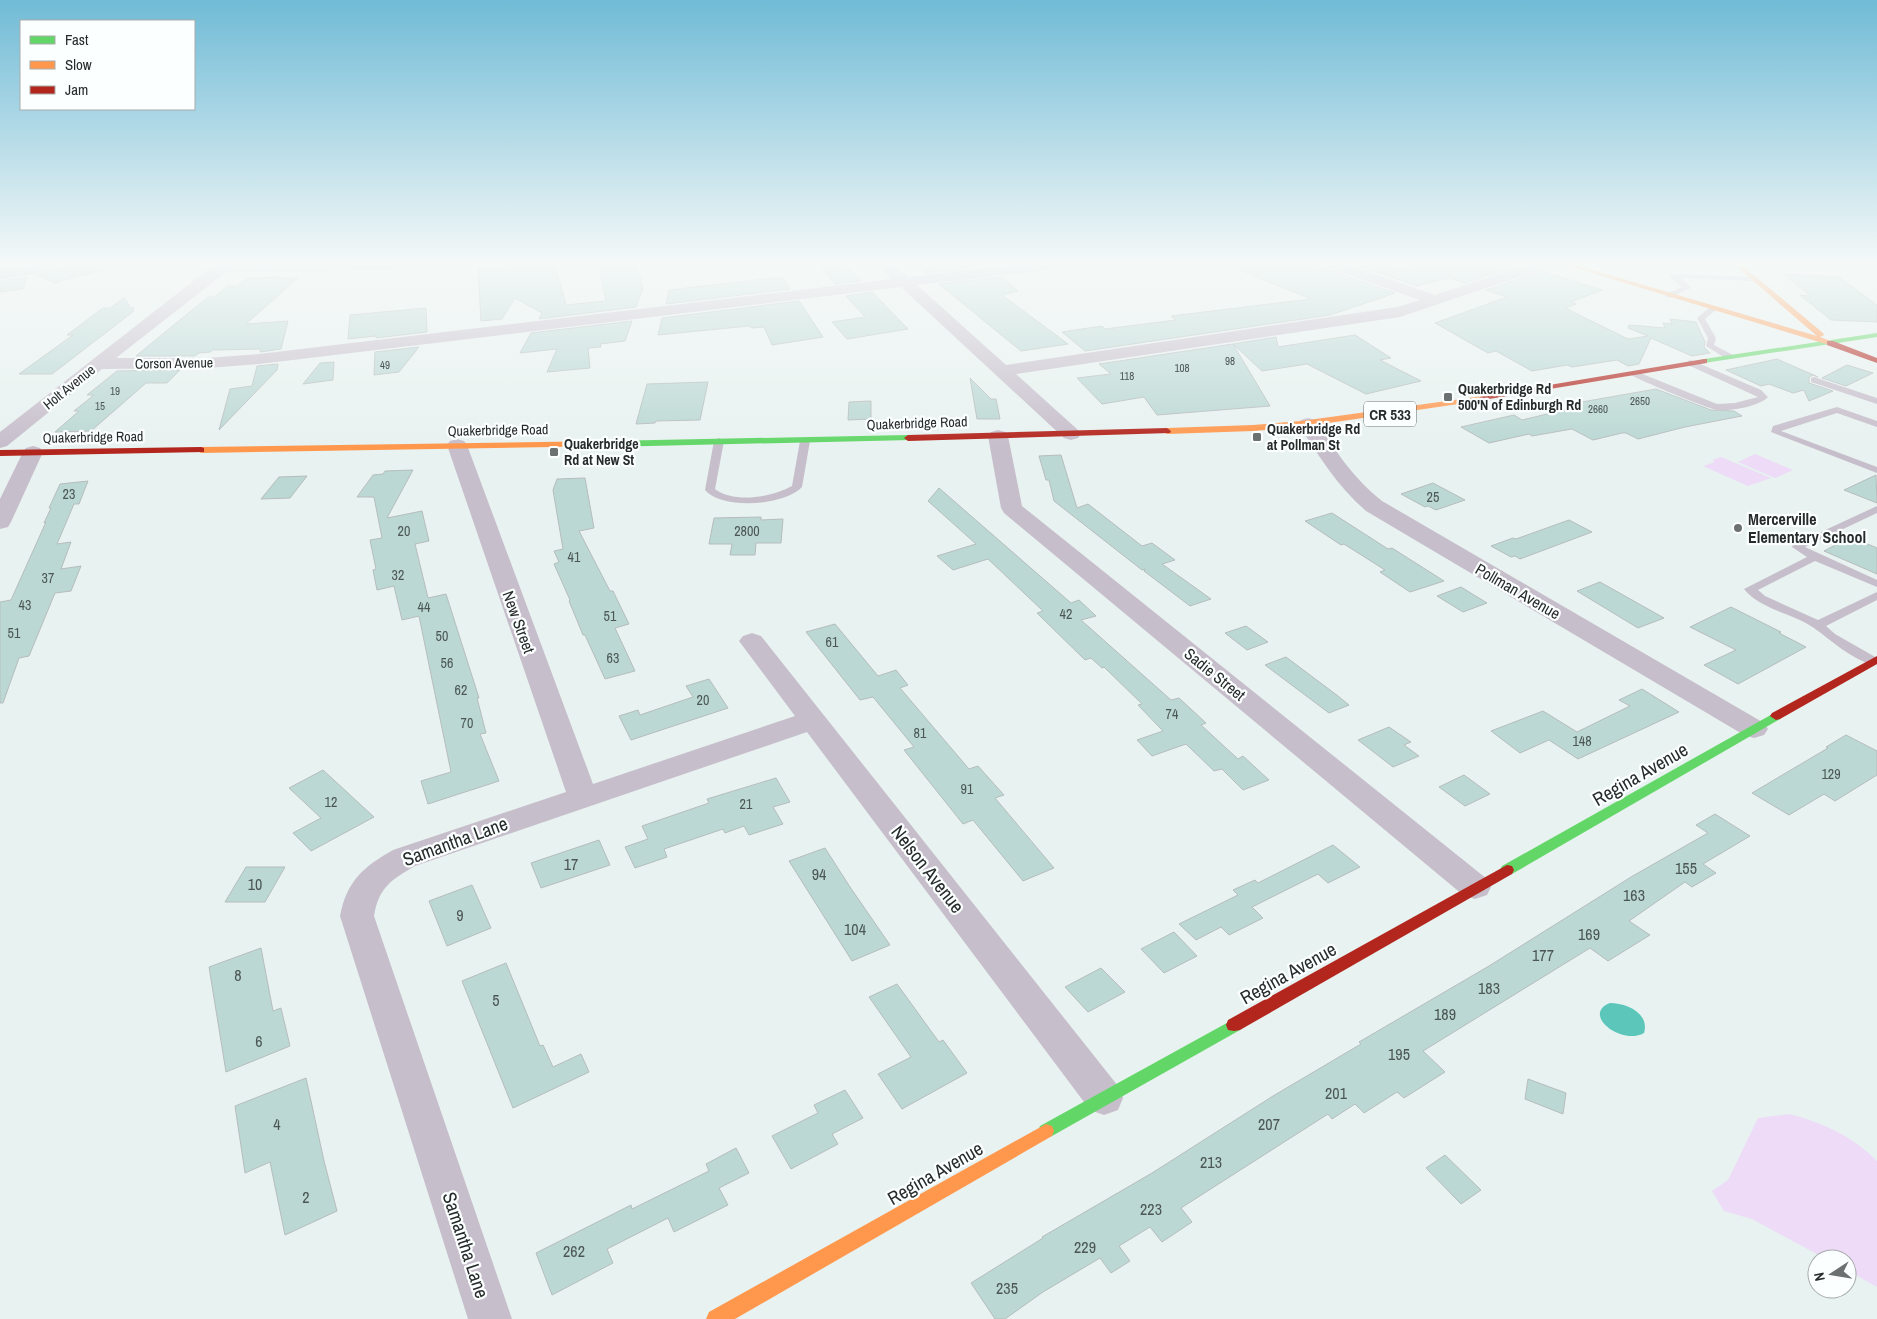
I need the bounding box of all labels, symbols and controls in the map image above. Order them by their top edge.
legend [20,20,195,110]
text: Fast [65,29,89,50]
text: Slow [65,54,92,75]
text: Jam [65,79,88,100]
street label: Corson Avenue [135,353,213,373]
house number: 98 [1225,354,1235,368]
house number: 49 [380,358,390,372]
street label: Holt Avenue [39,361,99,413]
house number: 108 [1174,361,1190,375]
house number: 118 [1120,369,1134,383]
place label: Quakerbridge Rd 500'N of Edinburgh Rd [1458,380,1581,414]
house number: 19 [110,384,120,398]
marker: Quakerbridge Rd 500'N of Edinburgh Rd [1442,391,1454,403]
house number: 2650 [1630,394,1650,408]
house number: 15 [95,399,105,413]
road number: CR 533 [1364,402,1416,426]
house number: 2660 [1588,402,1608,416]
street label: Quakerbridge Road [866,412,968,434]
street label: Quakerbridge Road [447,420,549,440]
place label: Quakerbridge Rd at Pollman St [1267,420,1360,454]
street label: Quakerbridge Road [42,427,144,447]
marker: Quakerbridge Rd at Pollman St [1251,431,1263,443]
place label: Quakerbridge Rd at New St [564,435,639,469]
marker: Quakerbridge Rd at New St [548,446,560,458]
house number: 23 [63,485,75,503]
house number: 25 [1427,488,1439,506]
place label: Mercerville Elementary School [1748,508,1866,548]
house number: 20 [398,522,410,540]
house number: 2800 [734,522,760,540]
marker: Mercerville Elementary School [1732,522,1744,534]
house number: 41 [568,548,581,566]
street label: Pollman Avenue [1472,558,1564,624]
house number: 32 [392,566,404,584]
house number: 37 [42,569,54,587]
street label: New Street [498,588,541,657]
house number: 43 [19,596,31,614]
house number: 44 [418,598,431,616]
house number: 42 [1060,605,1072,623]
house number: 51 [604,607,617,625]
house number: 51 [8,624,21,642]
house number: 50 [436,627,448,645]
house number: 61 [826,633,839,651]
street label: Sadie Street [1180,642,1251,706]
house number: 63 [607,649,619,667]
house number: 56 [441,654,453,672]
house number: 62 [455,681,467,699]
house number: 20 [697,691,709,709]
house number: 74 [1166,705,1179,723]
house number: 70 [461,714,473,732]
house number: 81 [914,724,927,742]
house number: 148 [1572,732,1592,750]
street label: Regina Avenue [1587,736,1693,812]
house number: 129 [1821,765,1841,783]
house number: 91 [961,780,974,798]
house number: 12 [325,793,337,811]
house number: 21 [740,795,753,813]
street label: Samantha Lane [399,810,511,872]
street label: Nelson Avenue [886,820,970,918]
house number: 17 [564,853,578,875]
house number: 155 [1675,857,1697,879]
house number: 94 [812,863,826,885]
house number: 10 [248,873,262,895]
house number: 163 [1623,884,1645,906]
house number: 9 [456,904,464,926]
house number: 104 [844,918,866,940]
house number: 169 [1578,923,1600,945]
street label: Regina Avenue [1235,936,1341,1010]
house number: 177 [1532,944,1554,966]
house number: 8 [234,964,242,986]
house number: 183 [1478,977,1500,999]
house number: 5 [492,989,500,1011]
house number: 189 [1434,1003,1456,1025]
house number: 6 [255,1030,263,1052]
house number: 195 [1388,1043,1410,1065]
house number: 201 [1325,1082,1348,1104]
house number: 4 [273,1113,281,1135]
house number: 207 [1258,1113,1280,1135]
street label: Regina Avenue [882,1135,988,1211]
house number: 213 [1200,1151,1222,1173]
house number: 2 [302,1186,310,1208]
street label: Samantha Lane [437,1189,495,1301]
house number: 223 [1140,1198,1162,1220]
house number: 229 [1074,1236,1096,1258]
house number: 262 [563,1240,585,1262]
north arrow [1807,1249,1857,1299]
text: N [1810,1271,1829,1283]
house number: 235 [996,1277,1018,1299]

